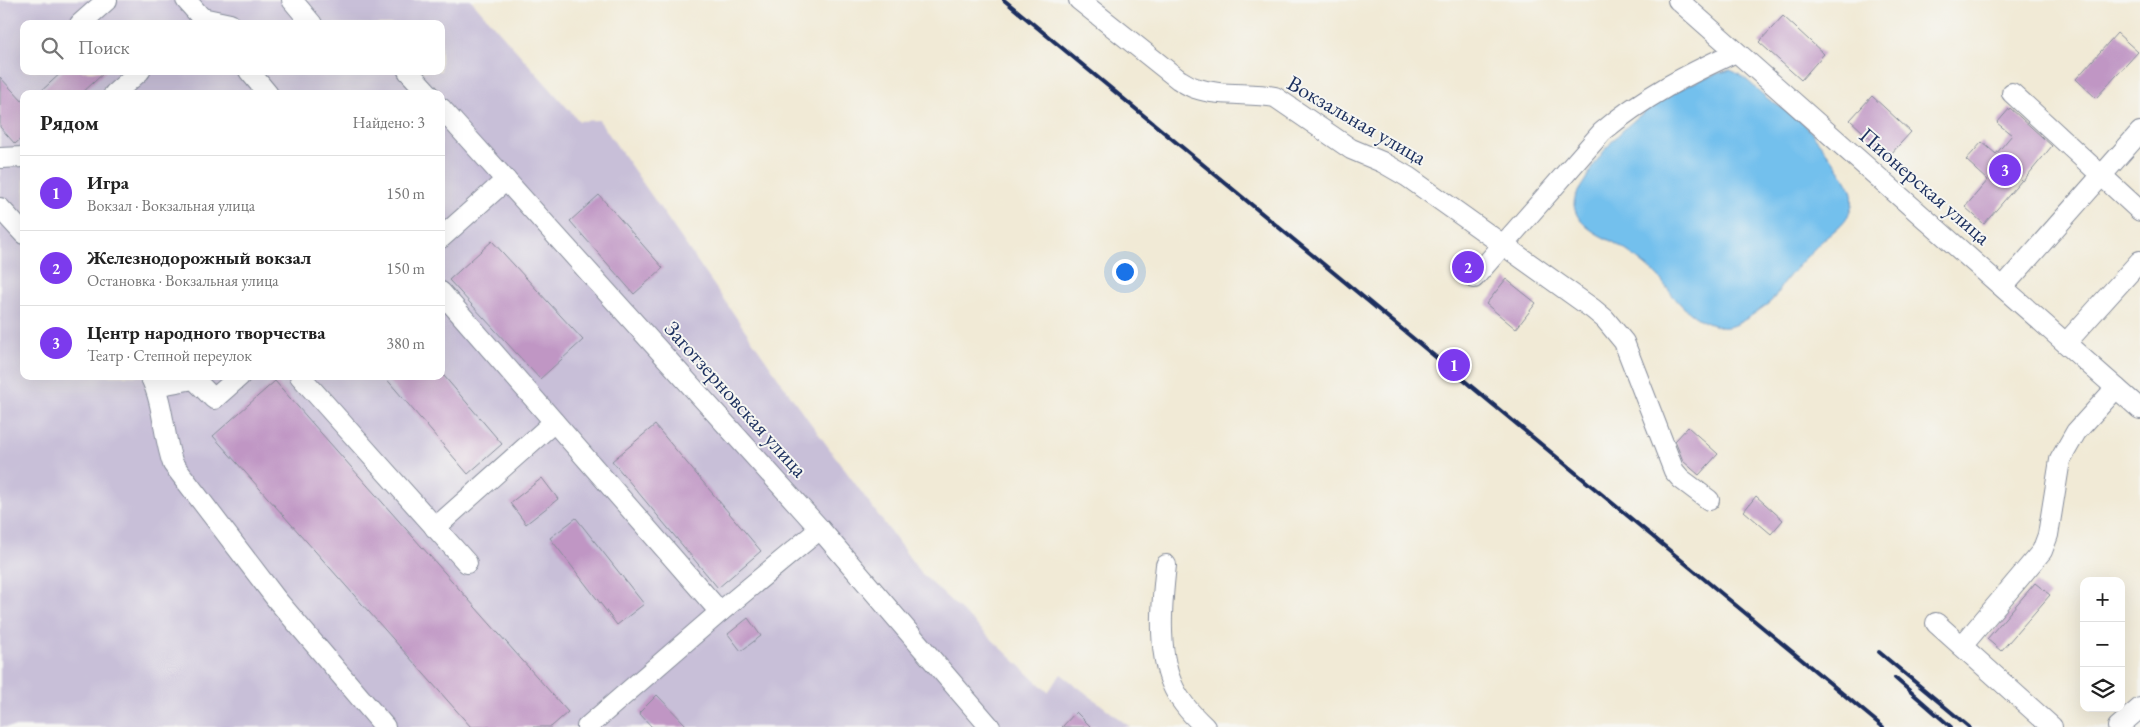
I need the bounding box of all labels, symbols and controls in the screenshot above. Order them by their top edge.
search box [20,20,445,75]
icon: search [38,34,66,62]
text: Поиск [78,35,130,60]
street label: Вокзальная улица [1282,68,1432,172]
text: Рядом [40,109,99,136]
text: Найдено: 3 [353,112,425,133]
street label: Пионерская улица [1853,121,1997,251]
pin: 3 [1989,151,2021,189]
text: Игра [87,170,129,195]
text: 1 [52,183,60,204]
text: 150 m [386,183,425,204]
text: Вокзал · Вокзальная улица [87,195,255,216]
text: Железнодорожный вокзал [87,245,311,270]
pin: 2 [1452,248,1484,286]
text: 2 [52,258,60,279]
text: 150 m [386,258,425,279]
your location [1112,259,1138,285]
text: Остановка · Вокзальная улица [87,270,279,291]
street label: Заготзерновская улица [658,315,814,484]
text: Центр народного творчества [87,320,325,345]
text: 3 [52,333,60,354]
text: 380 m [386,333,425,354]
text: Театр · Степной переулок [87,345,252,366]
pin: 1 [1438,346,1470,384]
map controls [2080,577,2125,712]
button: + [2080,577,2125,622]
button: − [2080,622,2125,667]
button: layers [2080,667,2125,712]

